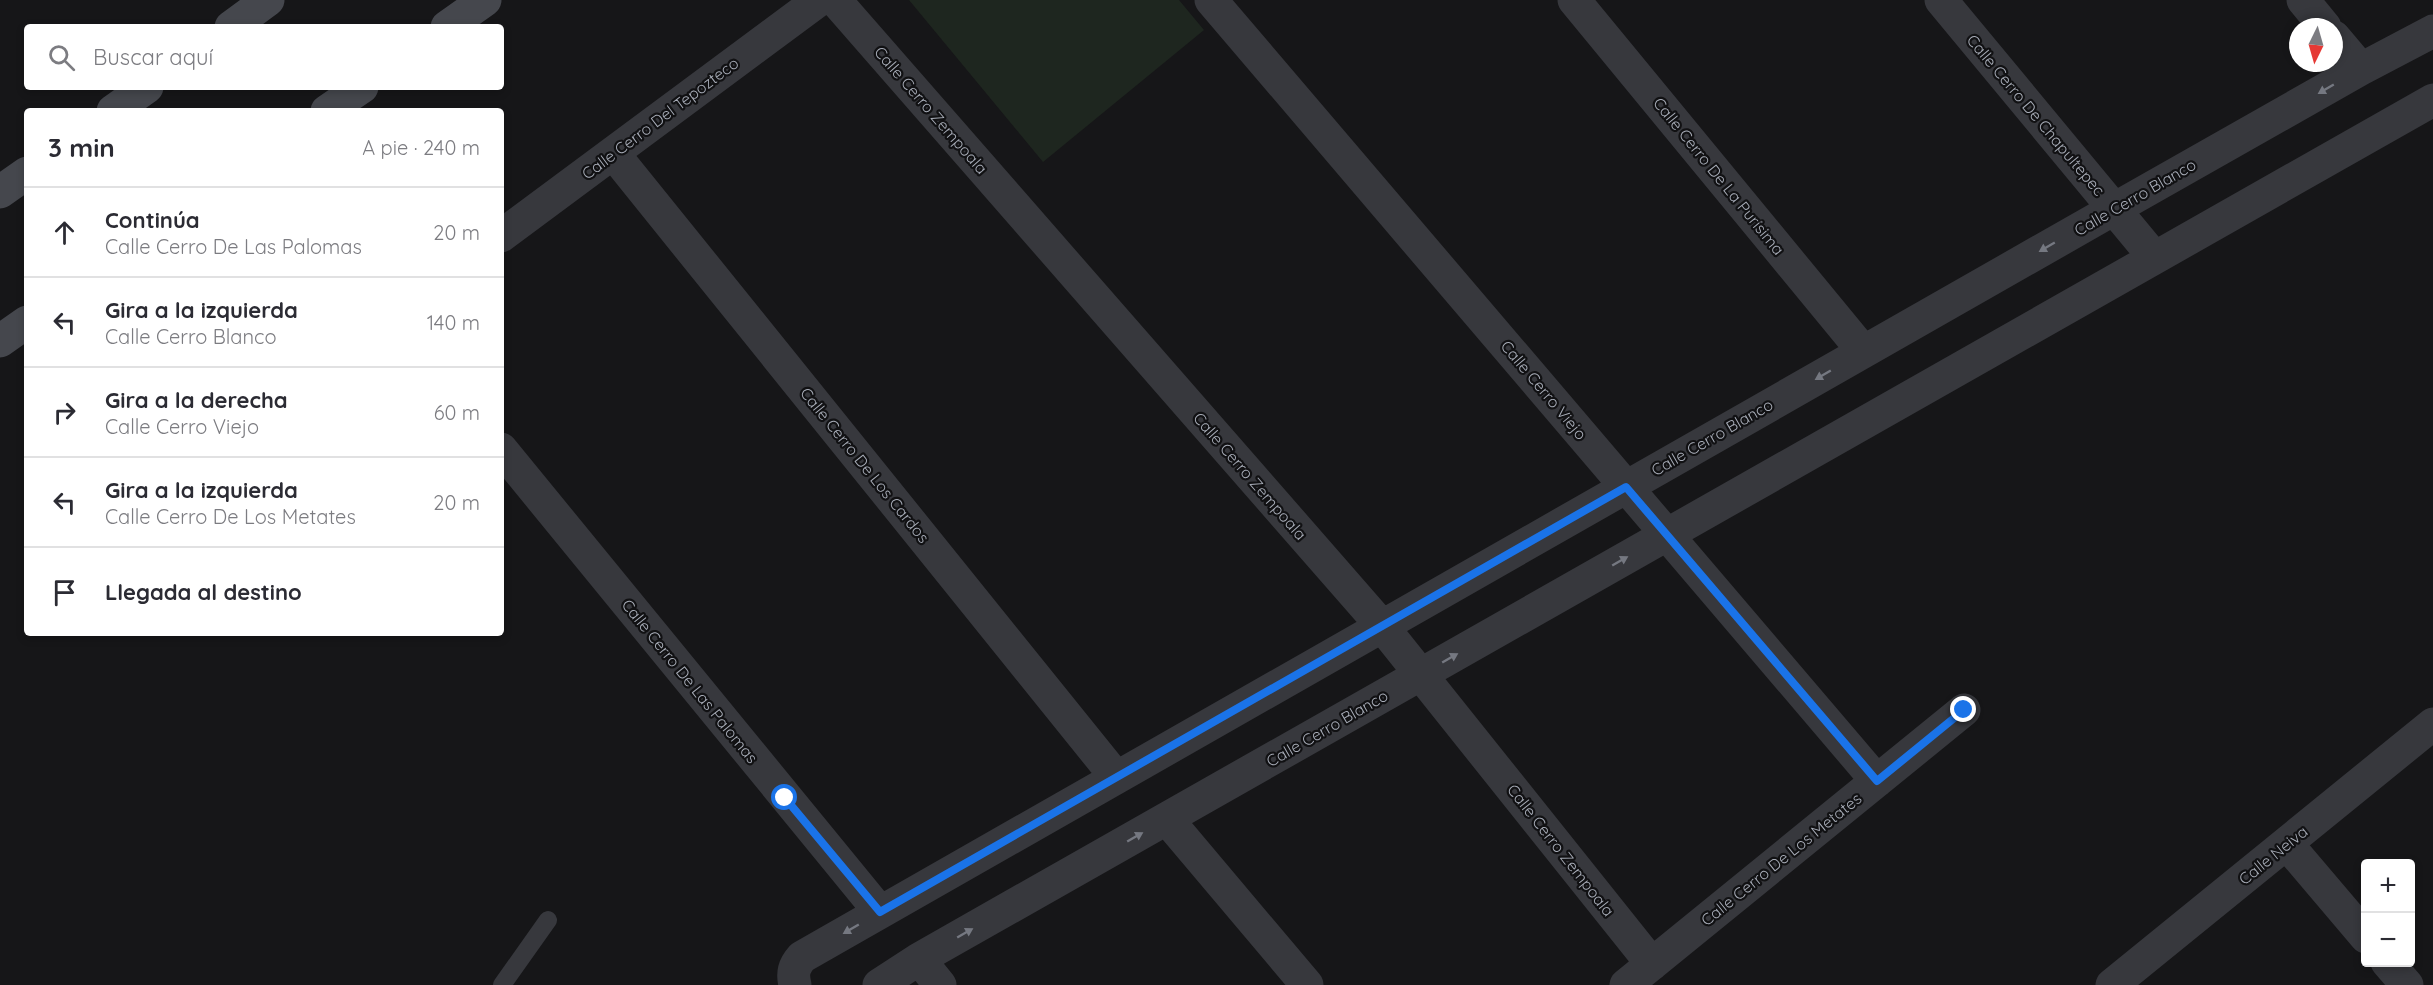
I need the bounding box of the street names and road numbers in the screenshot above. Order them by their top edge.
street label: Calle Cerro De Chapultepec [1963,30,2109,200]
street label: Calle Cerro Zempoala [870,42,992,178]
street label: Calle Cerro Del Tepozteco [578,53,742,183]
street label: Calle Cerro De La Purísima [1649,93,1789,259]
street label: Calle Cerro Blanco [2071,154,2199,240]
street label: Calle Cerro Viejo [1497,336,1591,444]
street label: Calle Cerro De Los Cardos [796,383,934,547]
street label: Calle Cerro Blanco [1648,394,1776,480]
street label: Calle Cerro Zempoala [1189,408,1311,544]
street label: Calle Cerro De Las Palomas [618,595,762,767]
street label: Calle Cerro Blanco [1263,685,1391,771]
street label: Calle Cerro Zempoala [1503,780,1619,920]
street label: Calle Cerro De Los Metates [1697,788,1865,930]
street label: Calle Neiva [2234,821,2312,889]

